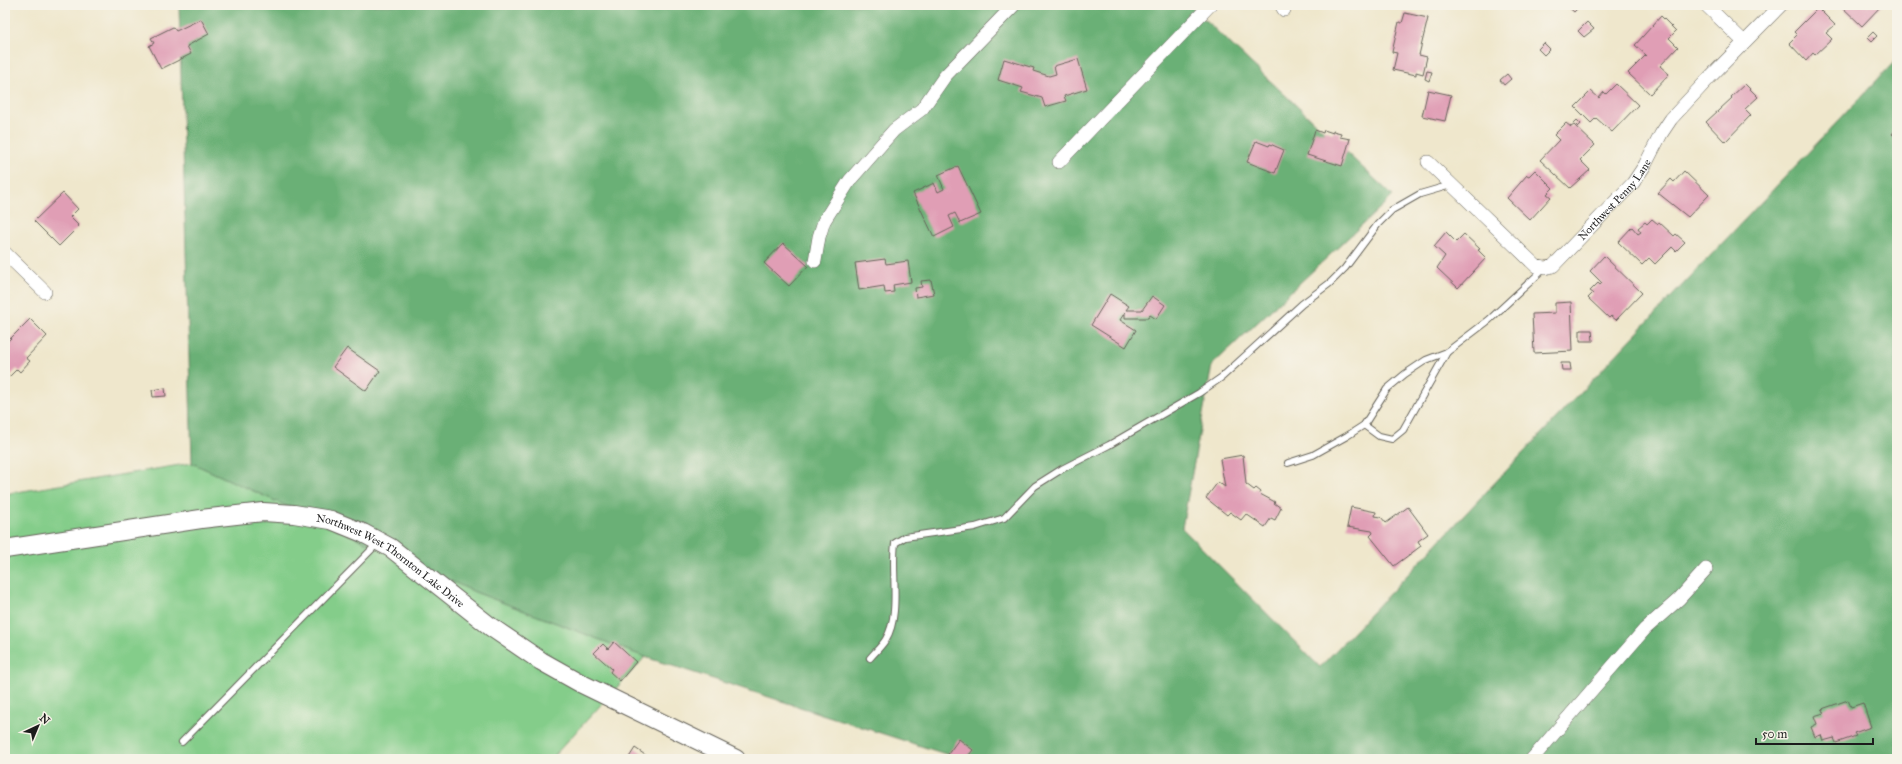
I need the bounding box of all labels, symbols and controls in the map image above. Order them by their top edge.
street label: Northwest Penny Lane [1575,157,1654,243]
street label: Northwest West Thornton Lake Drive [315,511,468,610]
north arrow [18,706,58,746]
text: N [37,711,53,728]
scale bar [1756,720,1873,746]
text: 50 m [1762,727,1787,741]

